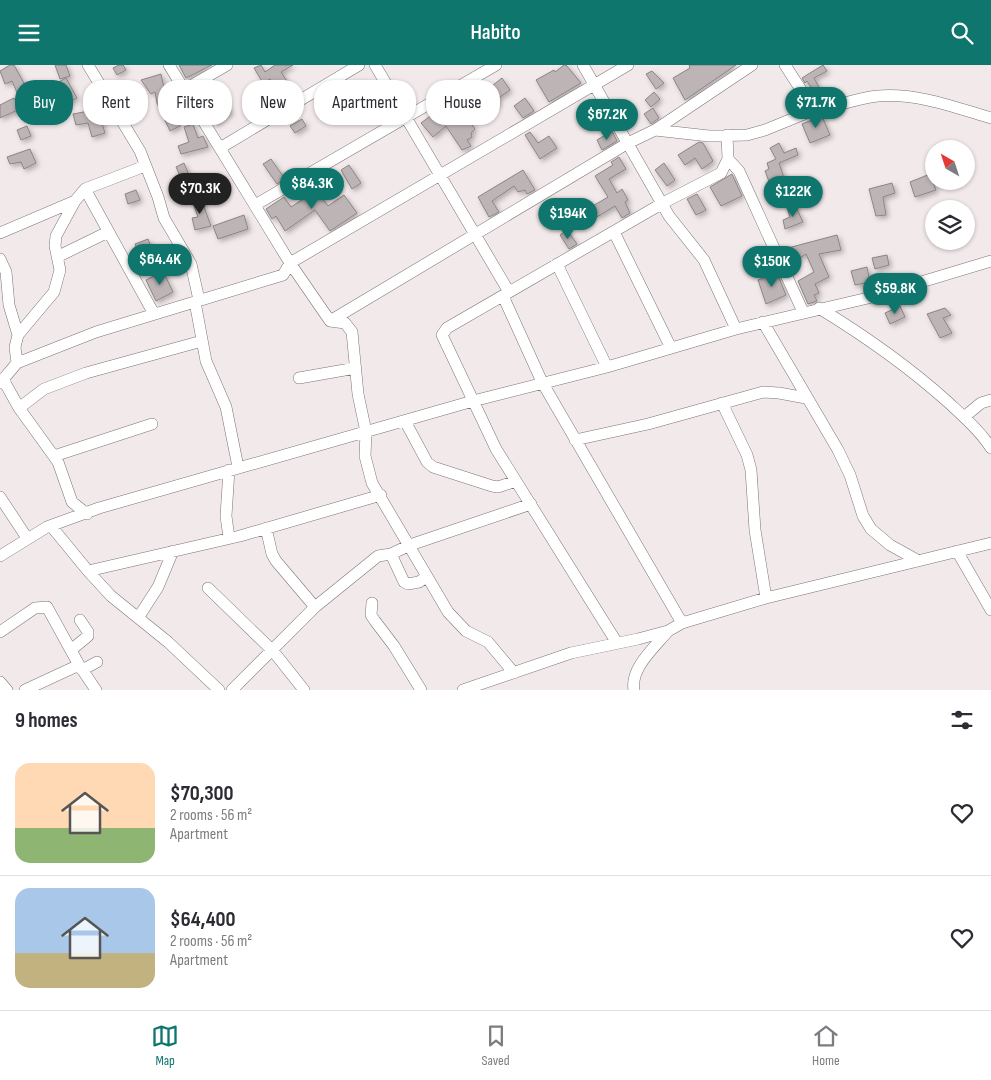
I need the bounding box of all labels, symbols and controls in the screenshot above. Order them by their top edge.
icon: menu [15,19,43,47]
text: Habito [470,19,521,46]
icon: search [948,19,976,47]
chip: Buy [15,80,73,125]
chip: Rent [83,80,148,125]
chip: Filters [158,80,232,125]
chip: New [242,80,304,125]
chip: Apartment [314,80,416,125]
chip: House [426,80,500,125]
pin: $71.7K [775,87,857,129]
text: $71.7K [796,93,836,112]
pin: $67.2K [566,99,648,141]
text: $67.2K [587,105,627,124]
north arrow [925,140,975,190]
map controls [925,140,975,250]
pin: $84.3K [271,167,353,210]
pin: $70.3K [159,173,241,215]
text: $84.3K [291,174,333,193]
pin: $122K [758,175,828,218]
text: $70.3K [179,179,221,198]
text: $122K [775,182,811,201]
pin: $194K [533,197,603,240]
button: layers [925,200,975,250]
text: $194K [549,204,587,223]
pin: $64.4K [119,243,201,286]
pin: $150K [737,245,807,288]
text: $64.4K [139,250,181,269]
text: $150K [753,252,791,271]
pin: $59.8K [854,273,936,315]
text: $59.8K [874,279,916,298]
icon: filters [948,706,976,734]
text: 9 homes [15,708,78,733]
text: $70,300 [170,781,234,806]
icon: home [55,783,115,843]
icon: heart [948,799,976,827]
text: 2 rooms · 56 m² [170,806,252,825]
text: Apartment [170,825,228,844]
text: $64,400 [170,907,235,932]
icon: home [55,908,115,968]
icon: heart [948,924,976,952]
text: 2 rooms · 56 m² [170,932,252,951]
text: Apartment [170,951,228,970]
tab: Map [151,1022,179,1069]
tab: Saved [481,1022,510,1069]
tab: Home [812,1022,840,1069]

